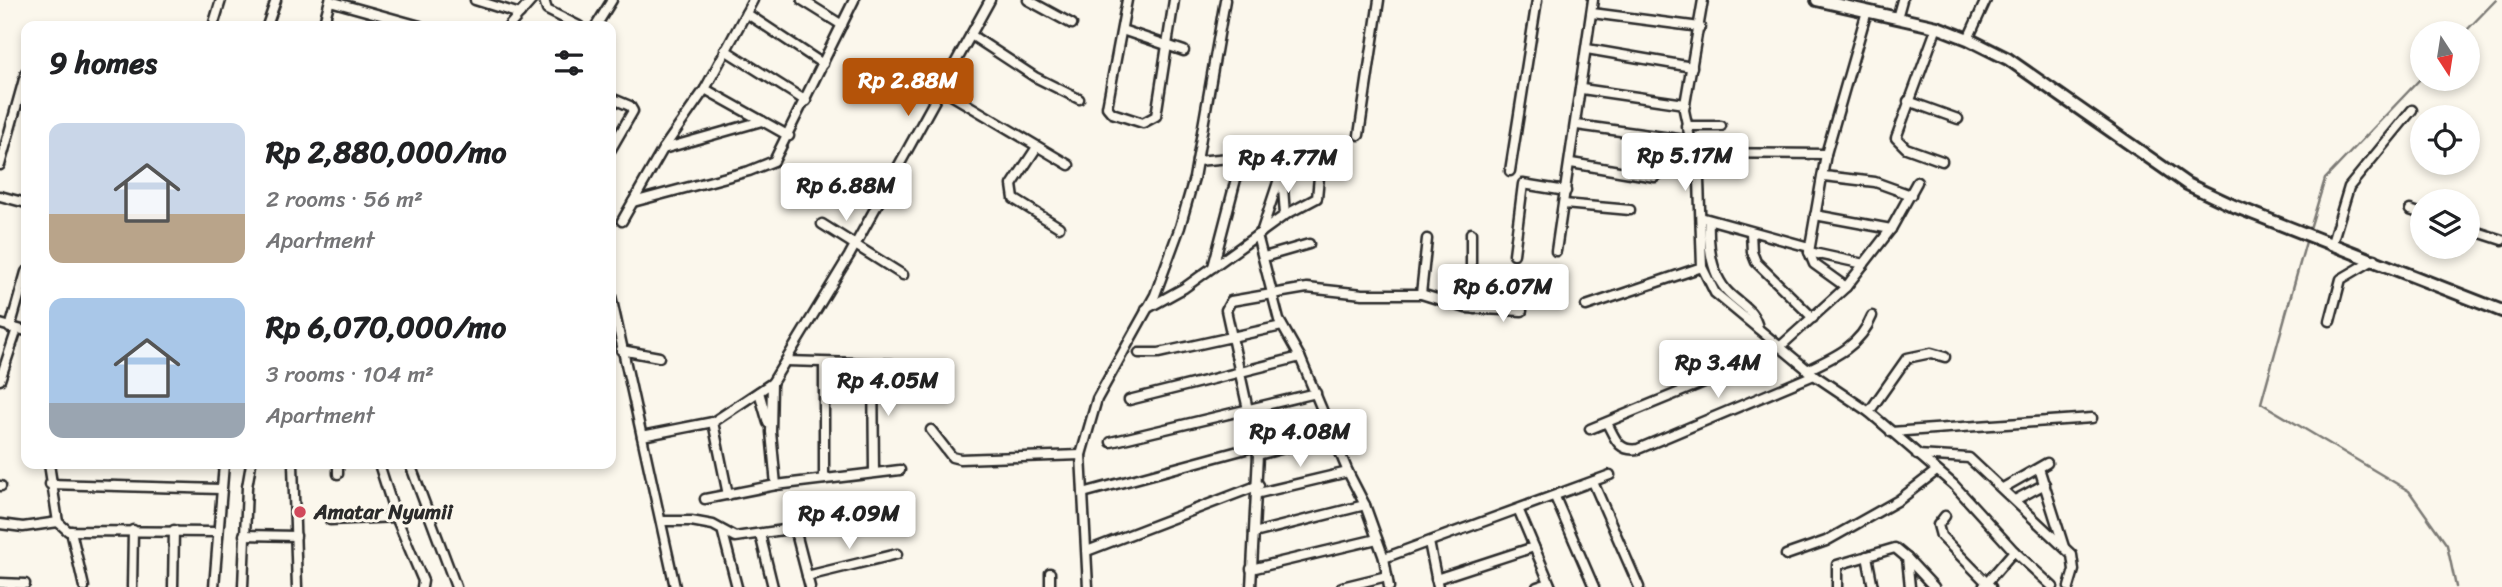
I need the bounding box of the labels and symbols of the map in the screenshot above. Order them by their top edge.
north arrow [2410,21,2480,91]
pin: Rp 2.88M [836,58,980,118]
pin: Rp 5.17M [1613,134,1757,193]
pin: Rp 4.77M [1216,136,1360,195]
pin: Rp 6.88M [774,164,918,223]
pin: Rp 6.07M [1431,264,1575,324]
pin: Rp 3.4M [1653,340,1783,400]
pin: Rp 4.05M [816,358,960,418]
pin: Rp 4.08M [1228,410,1372,469]
pin: Rp 4.09M [777,491,921,551]
place label: Amatar Nyumii [313,493,454,531]
marker: Amatar Nyumii [292,504,308,520]

